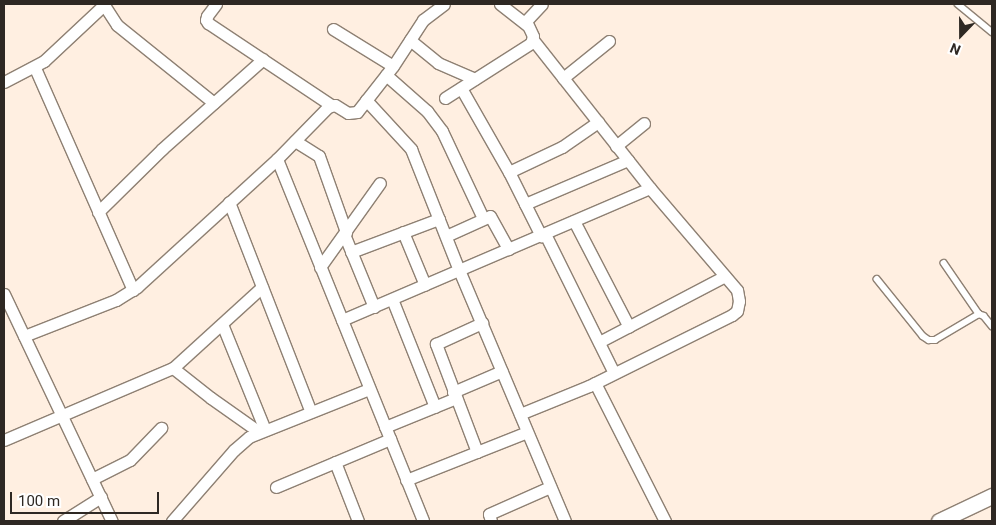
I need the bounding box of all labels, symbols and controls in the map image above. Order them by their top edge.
north arrow [936,10,986,60]
text: N [948,40,963,58]
scale bar [12,482,161,514]
text: 100 m [18,492,60,510]

